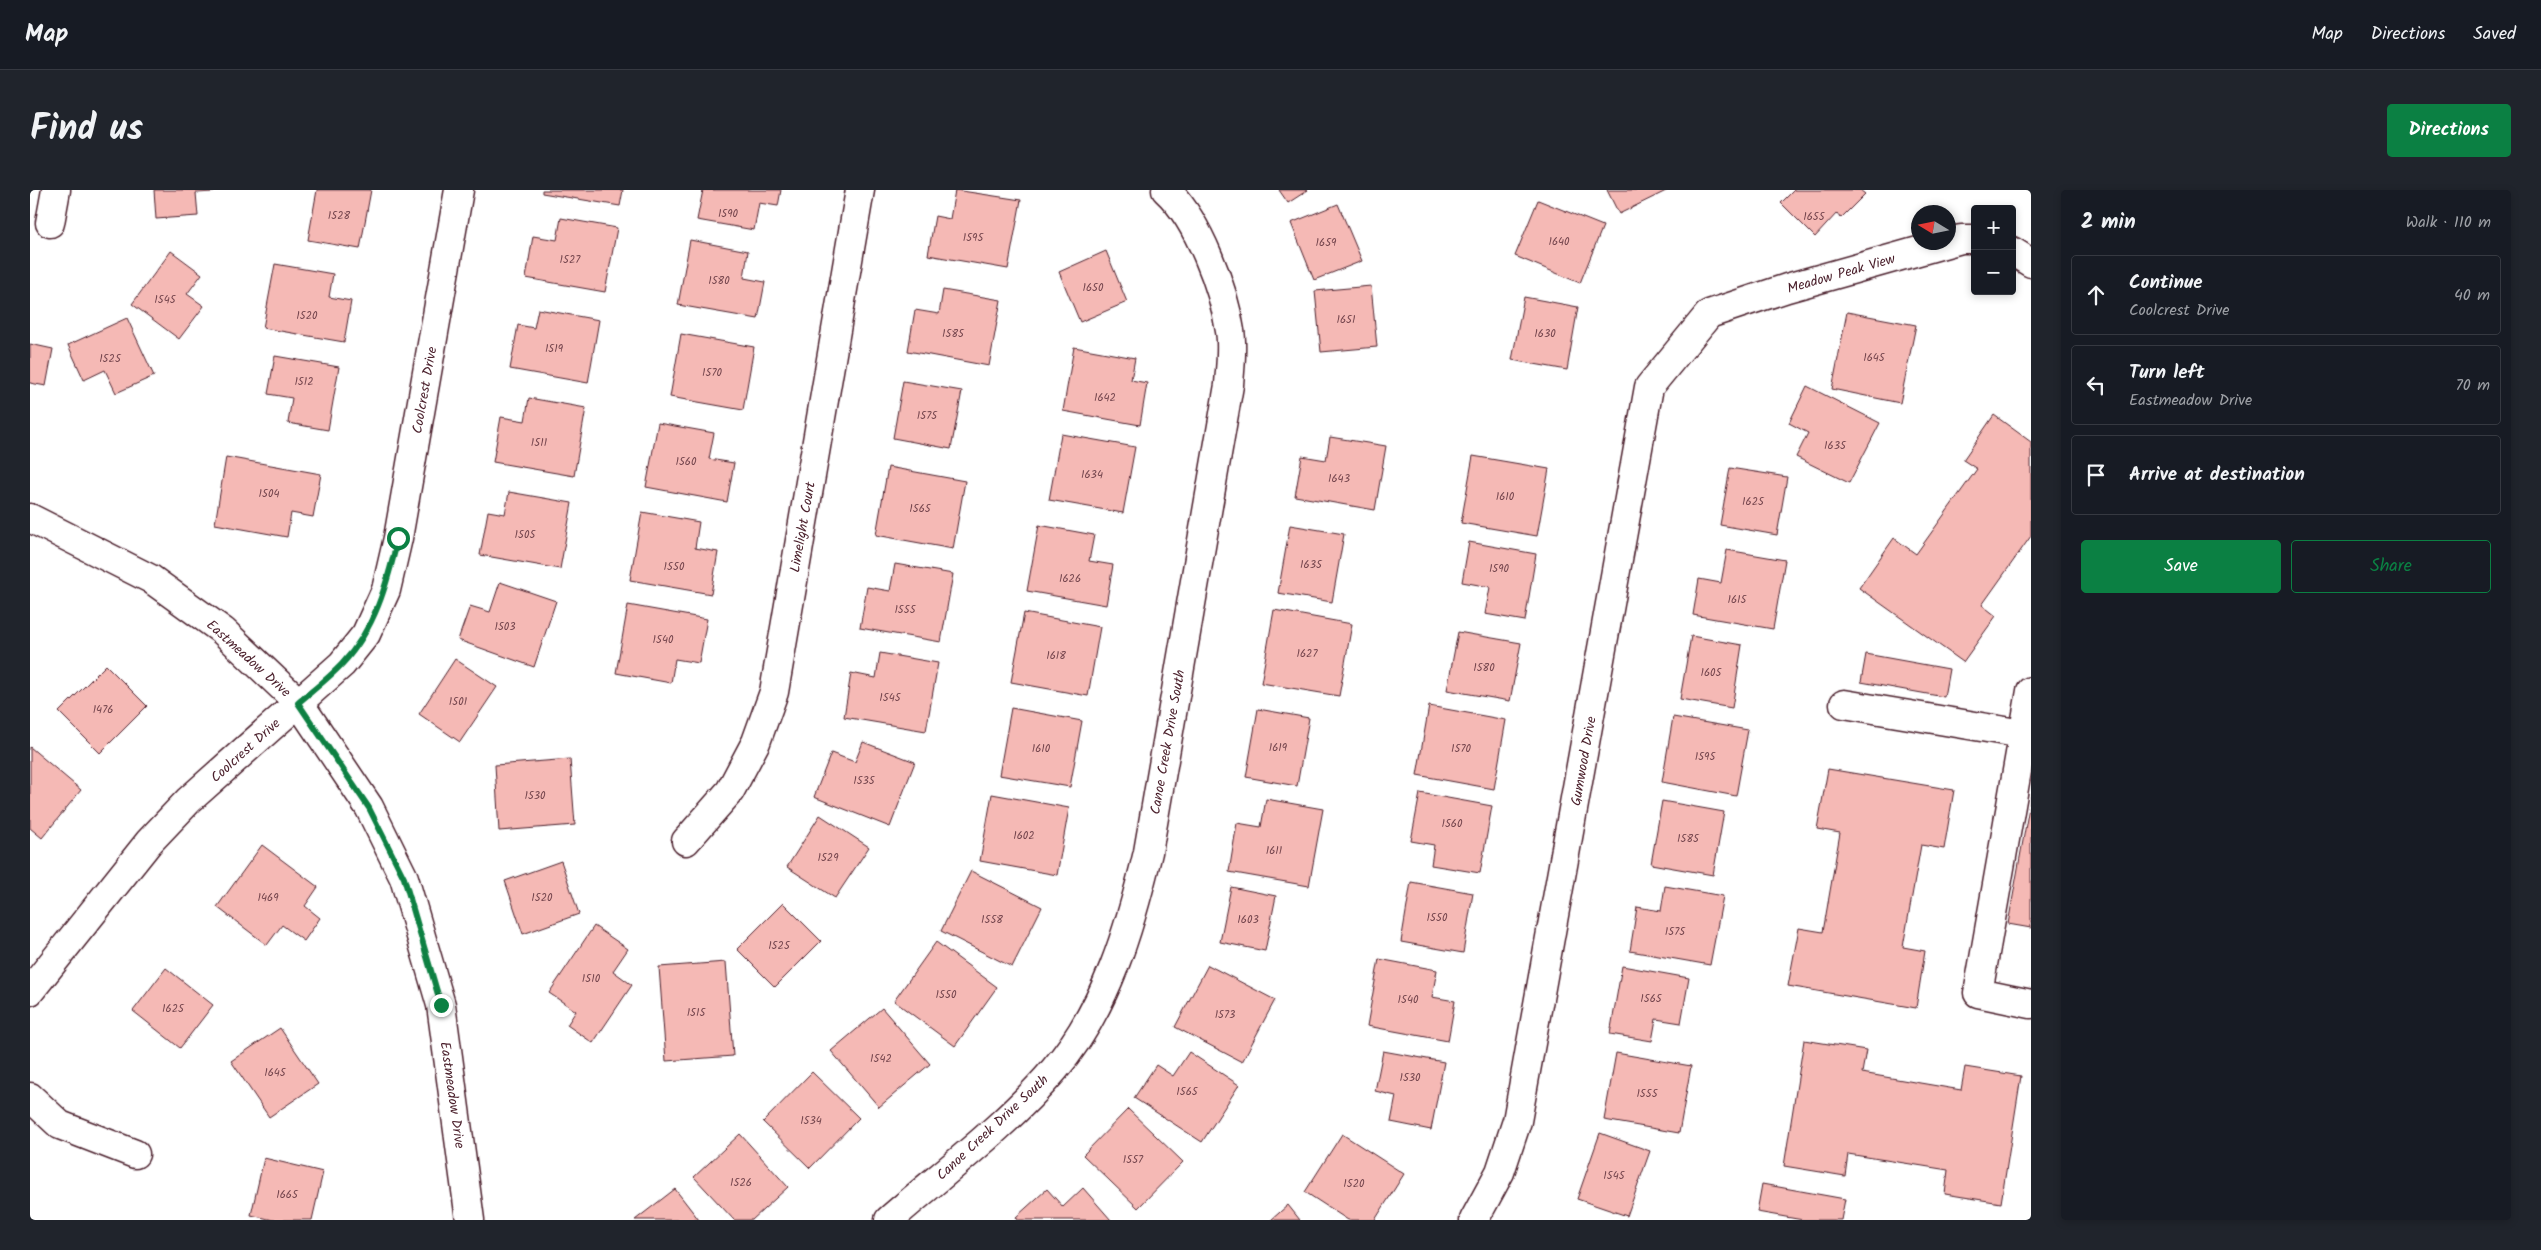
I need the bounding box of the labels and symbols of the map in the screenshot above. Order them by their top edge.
house number: 1590 [718,205,739,223]
north arrow [1911,205,1956,250]
house number: 1528 [328,207,351,225]
house number: 1655 [1803,208,1826,226]
house number: 1595 [963,229,984,247]
house number: 1640 [1548,233,1570,251]
house number: 1659 [1316,234,1337,252]
street label: Meadow Peak View [1785,248,1898,300]
house number: 1527 [560,251,581,269]
house number: 1580 [708,272,730,290]
house number: 1650 [1083,279,1104,297]
house number: 1545 [154,291,177,309]
house number: 1520 [296,307,318,325]
house number: 1651 [1337,311,1355,329]
house number: 1585 [942,325,965,343]
house number: 1630 [1534,325,1556,343]
house number: 1519 [545,340,564,358]
street label: Coolcrest Drive [407,344,444,435]
house number: 1645 [1863,349,1886,367]
house number: 1525 [99,350,122,368]
house number: 1570 [702,364,722,382]
house number: 1512 [294,373,314,391]
house number: 1642 [1094,389,1116,407]
house number: 1575 [917,407,938,425]
house number: 1511 [531,434,547,452]
house number: 1635 [1824,437,1847,455]
house number: 1560 [676,453,697,471]
house number: 1634 [1081,466,1103,484]
house number: 1643 [1328,470,1350,488]
street label: Limelight Court [784,479,822,574]
house number: 1504 [259,485,279,503]
house number: 1610 [1496,488,1515,506]
house number: 1625 [1742,493,1765,511]
house number: 1565 [909,500,932,518]
house number: 1505 [515,526,536,544]
route start [387,527,410,550]
house number: 1635 [1300,556,1323,574]
house number: 1550 [664,558,685,576]
house number: 1590 [1489,560,1510,578]
house number: 1626 [1059,570,1081,588]
house number: 1615 [1728,591,1748,609]
house number: 1555 [894,601,917,619]
street label: Eastmeadow Drive [201,615,296,703]
house number: 1503 [494,618,516,636]
house number: 1540 [653,631,674,649]
house number: 1627 [1296,645,1318,663]
house number: 1618 [1046,647,1066,665]
house number: 1580 [1473,659,1495,677]
house number: 1605 [1701,664,1723,682]
street label: Canoe Creek Drive South [1144,668,1192,816]
house number: 1545 [879,689,902,707]
house number: 1501 [449,693,467,711]
house number: 1476 [93,701,113,719]
street label: Coolcrest Drive [206,713,286,788]
street label: Gumwood Drive [1565,714,1603,808]
house number: 1619 [1269,739,1288,757]
house number: 1610 [1032,740,1051,758]
house number: 1570 [1451,740,1471,758]
house number: 1595 [1695,748,1716,766]
house number: 1535 [853,772,876,790]
house number: 1530 [524,787,546,805]
house number: 1560 [1442,815,1463,833]
house number: 1602 [1013,827,1035,845]
house number: 1585 [1677,830,1700,848]
house number: 1611 [1266,842,1282,860]
house number: 1529 [817,849,839,867]
house number: 1469 [258,889,279,907]
house number: 1520 [531,889,553,907]
house number: 1550 [1427,909,1448,927]
house number: 1558 [981,911,1003,929]
house number: 1603 [1237,911,1259,929]
house number: 1575 [1665,923,1686,941]
house number: 1525 [768,937,791,955]
house number: 1510 [582,970,601,988]
house number: 1550 [936,986,957,1004]
house number: 1565 [1640,990,1663,1008]
house number: 1540 [1398,991,1419,1009]
route end [430,994,453,1017]
house number: 1625 [162,1000,185,1018]
house number: 1515 [687,1004,706,1022]
house number: 1573 [1215,1006,1235,1024]
street label: Eastmeadow Drive [434,1040,470,1151]
house number: 1542 [870,1050,892,1068]
house number: 1645 [264,1064,287,1082]
house number: 1530 [1399,1069,1421,1087]
street label: Canoe Creek Drive South [932,1070,1054,1186]
house number: 1565 [1176,1083,1199,1101]
house number: 1555 [1636,1085,1659,1103]
house number: 1534 [800,1112,822,1130]
house number: 1557 [1123,1151,1144,1169]
house number: 1545 [1603,1167,1626,1185]
house number: 1526 [730,1174,752,1192]
house number: 1520 [1343,1175,1365,1193]
house number: 1665 [276,1186,299,1204]

